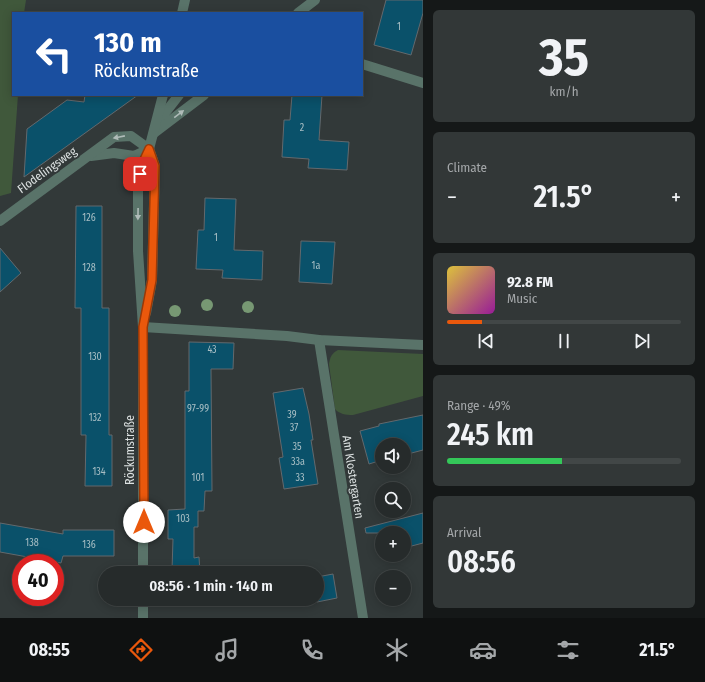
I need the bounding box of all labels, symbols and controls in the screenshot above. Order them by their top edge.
house number: 1 [397,21,401,33]
text: 130 m [94,26,162,59]
text: 35 [539,26,589,89]
icon: left [28,28,80,80]
text: Röckumstraße [94,60,199,82]
text: km/h [550,84,579,99]
one-way arrow [173,110,184,118]
house number: 2 [300,122,305,134]
one-way arrow [112,135,125,141]
street label: Flodelingsweg [15,144,79,196]
pin [123,157,157,191]
text: Climate [447,160,487,175]
icon: arrive [129,163,151,185]
text: 21.5° [533,179,594,215]
text: − [447,184,457,211]
text: + [671,184,681,211]
one-way arrow [135,208,141,221]
house number: 126 [82,212,96,224]
house number: 1 [214,232,218,244]
house number: 1a [312,260,320,272]
house number: 128 [82,262,96,274]
text: 92.8 FM [507,273,553,291]
text: Music [507,291,537,306]
icon: previous [475,330,497,352]
icon: pause [553,330,575,352]
icon: next [631,330,653,352]
house number: 43 [207,344,217,356]
house number: 130 [88,351,102,363]
text: Range · 49% [447,398,510,413]
house number: 97-99 [187,403,209,415]
house number: 39 [287,409,297,421]
house number: 132 [89,412,102,424]
street label: Röckumstraße [123,415,137,485]
text: 245 km [447,417,534,453]
house number: 37 [290,422,298,434]
street label: Am Klostergarten [339,434,367,520]
map controls [375,438,411,606]
button: sound [375,438,411,474]
house number: 35 [292,441,302,453]
house number: 33a [291,456,305,468]
house number: 134 [92,466,106,478]
house number: 101 [192,472,204,484]
house number: 33 [295,472,305,484]
button: search [375,482,411,518]
position arrow [123,501,165,543]
house number: 103 [176,513,190,525]
text: Arrival [447,525,481,540]
button: + [375,526,411,562]
house number: 138 [25,537,39,549]
house number: 136 [82,539,96,551]
text: 08:56 [447,544,516,580]
speed limit sign: 40 [12,554,64,606]
button: − [375,570,411,606]
text: 08:56 · 1 min · 140 m [149,577,273,595]
icon: directions [127,636,155,664]
icon: music [213,636,241,664]
icon: phone [298,636,326,664]
icon: climate [383,636,411,664]
icon: car [469,636,497,664]
icon: filters [554,636,582,664]
text: 08:55 [29,639,70,661]
text: 21.5° [639,639,676,661]

